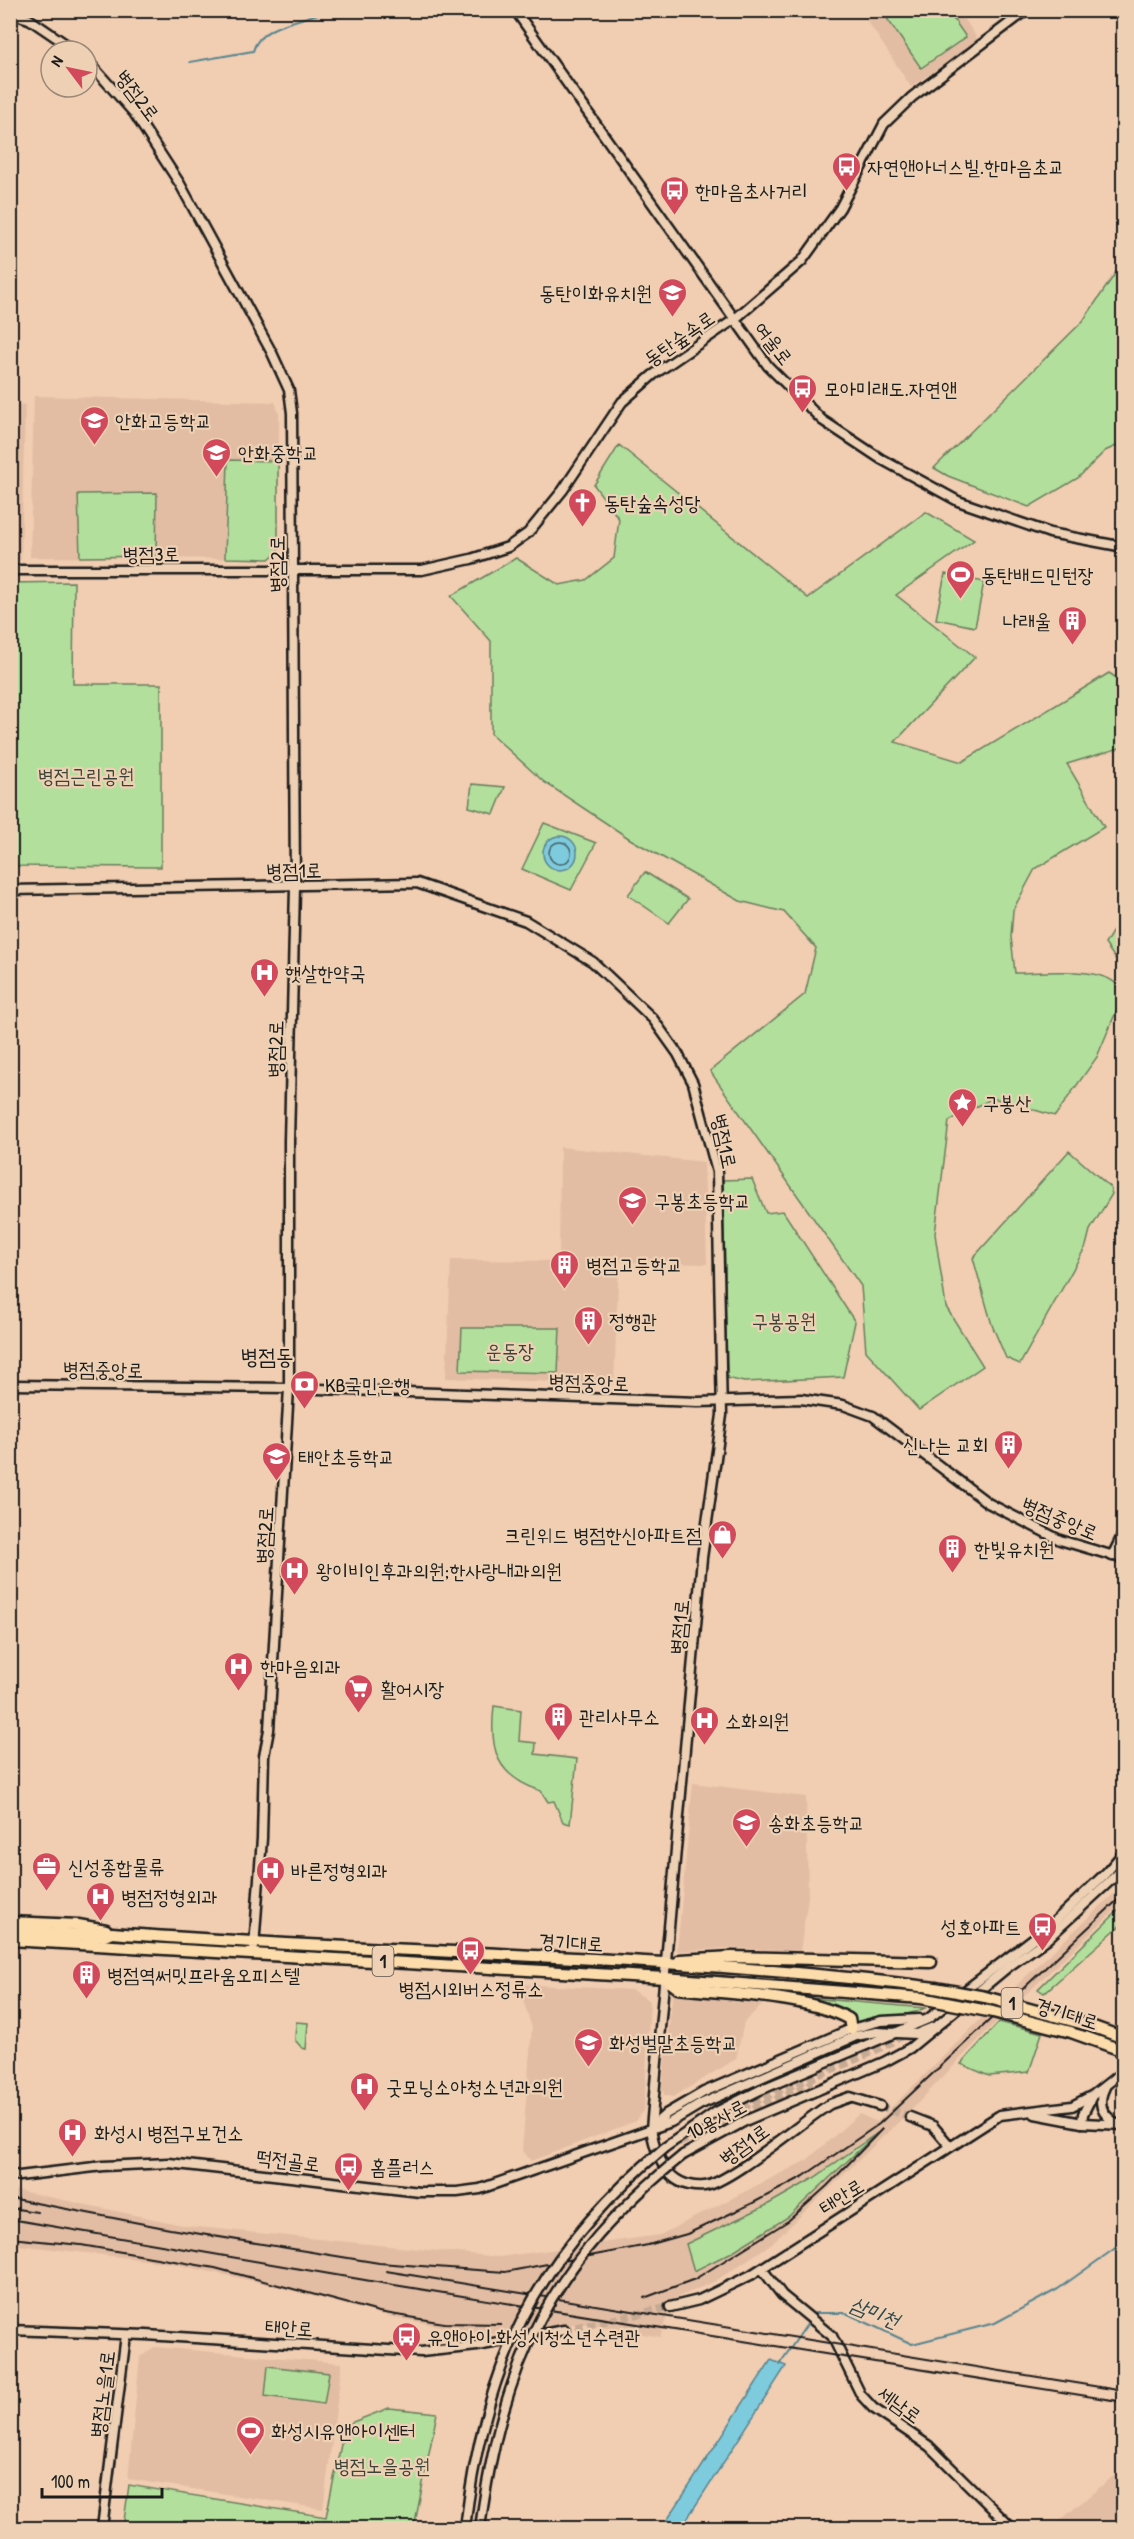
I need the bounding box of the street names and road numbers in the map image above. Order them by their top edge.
street label: 병점2로 [110,64,166,126]
street label: 동탄숲속로 [638,304,720,372]
street label: 여울로 [748,316,800,370]
street label: 병점2로 [263,535,290,593]
street label: 병점3로 [122,540,180,567]
street label: 병점1로 [266,856,322,884]
street label: 병점2로 [261,1020,289,1078]
street label: 병점1로 [706,1111,744,1171]
street label: 병점중앙로 [63,1355,143,1383]
street label: 병점중앙로 [548,1367,630,1397]
street label: 병점중앙로 [1018,1490,1102,1546]
street label: 병점2로 [249,1506,279,1564]
street label: 병점1로 [663,1598,695,1656]
street label: 경기대로 [538,1927,604,1957]
road number: 1 [372,1946,394,1976]
road number: 1 [1002,1988,1022,2018]
street label: 경기대로 [1032,1991,1102,2035]
street label: 10용사로 [681,2092,751,2146]
street label: 병점1로 [714,2117,774,2171]
street label: 떡전골로 [254,2143,322,2177]
street label: 태안로 [813,2172,869,2220]
street label: 태안로 [264,2312,314,2342]
street label: 병점노을1로 [83,2349,121,2439]
street label: 세남로 [873,2379,927,2429]

